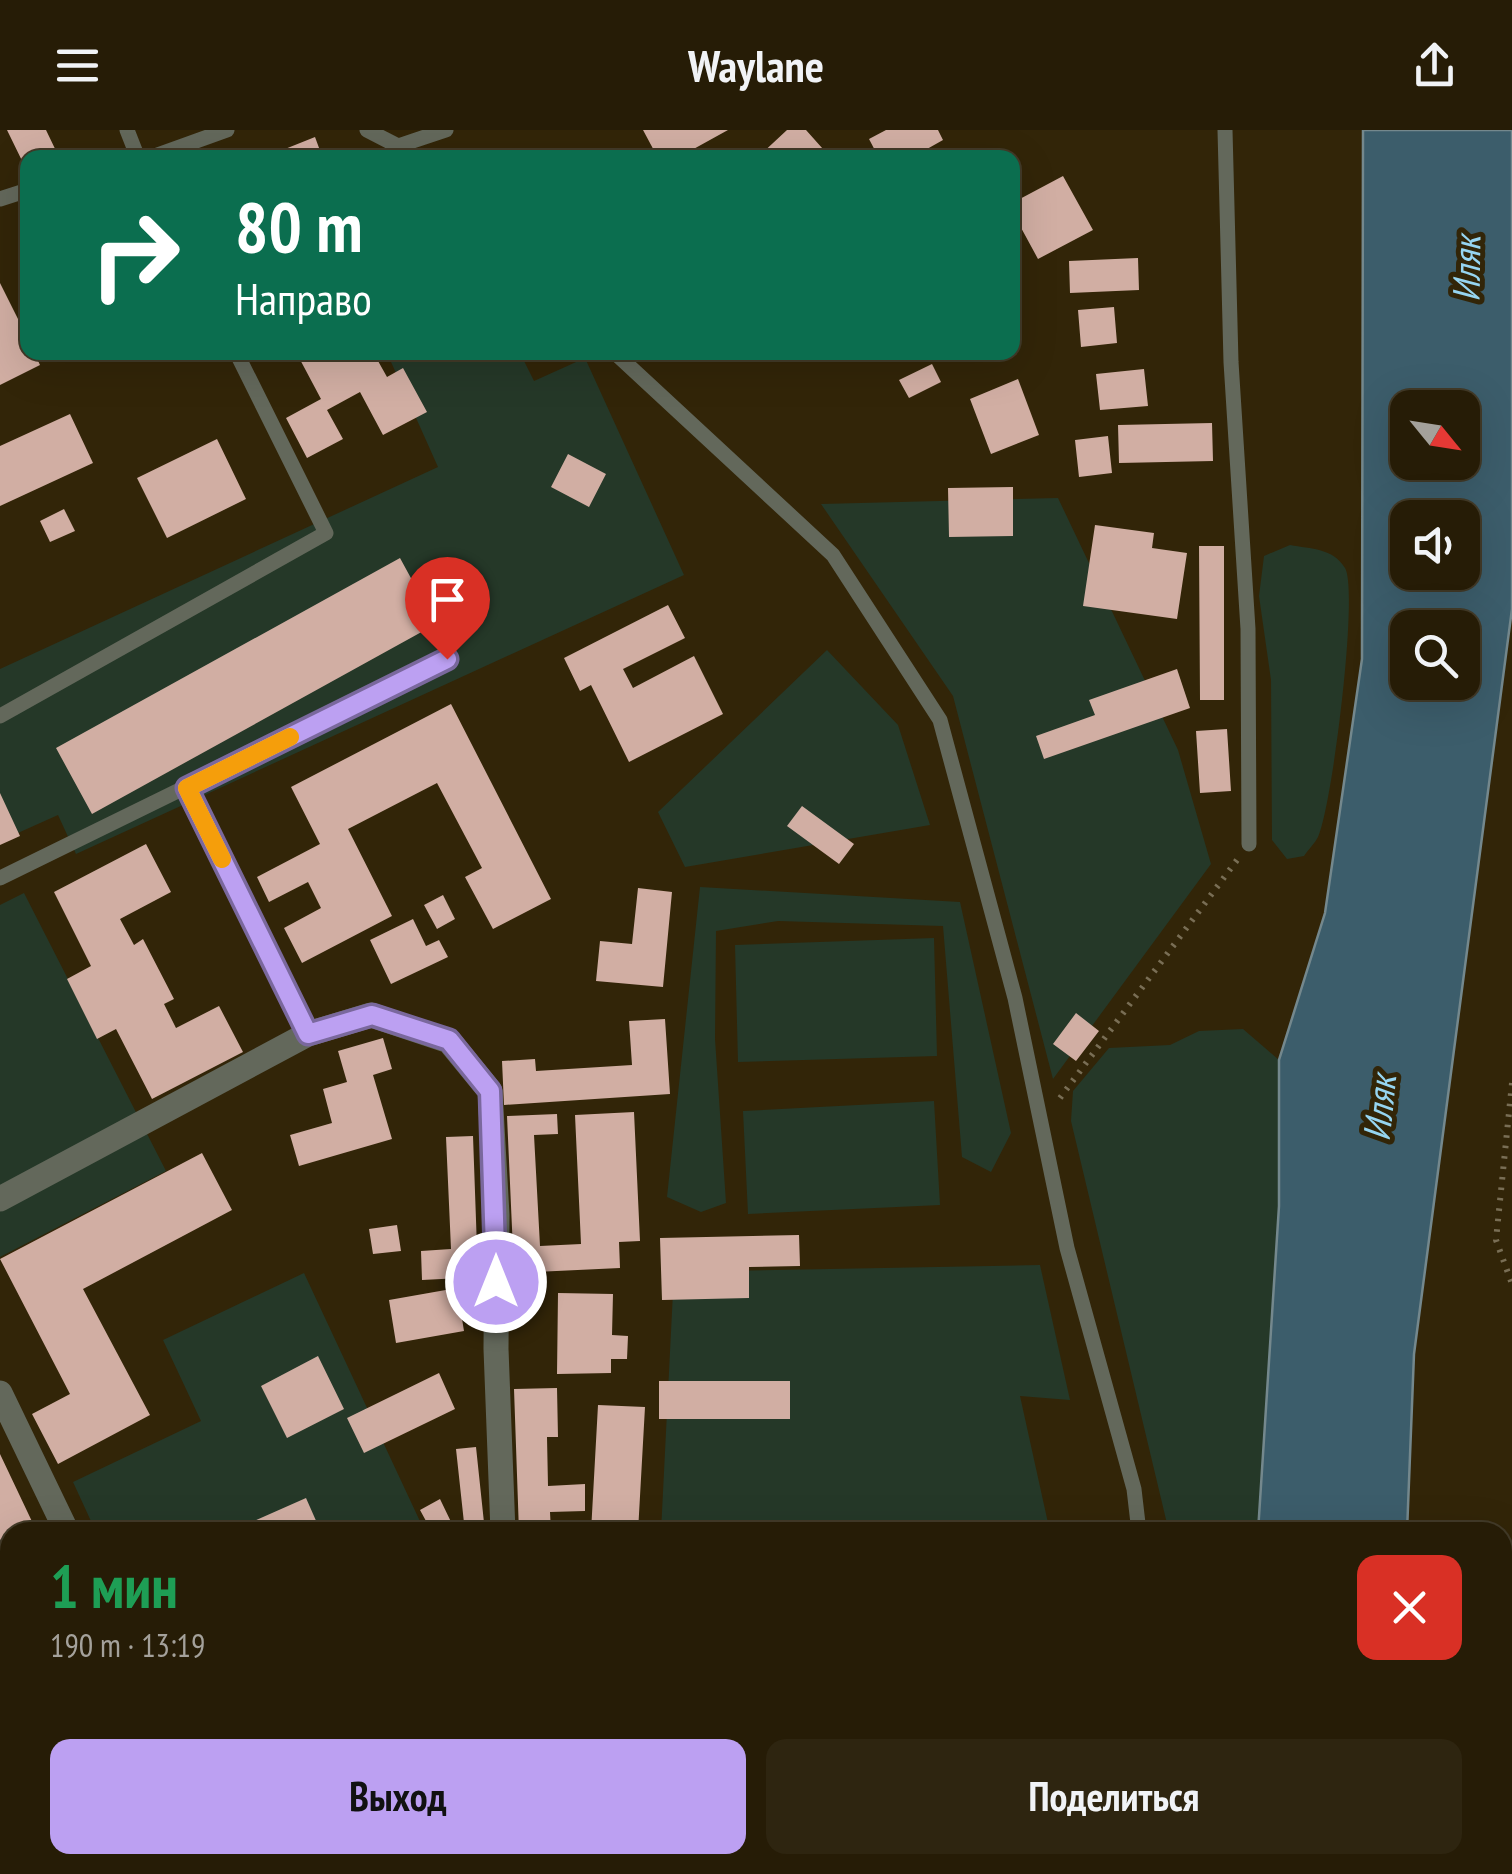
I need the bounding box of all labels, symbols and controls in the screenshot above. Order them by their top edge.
text: Waylane [688,36,824,94]
icon: menu [50,38,105,93]
icon: share [1407,38,1462,93]
text: 80 m [235,181,363,271]
icon: right [70,190,200,320]
water label: Иляк [1440,231,1491,302]
text: Направо [235,269,372,327]
north arrow [1390,390,1480,480]
map controls [1390,390,1480,700]
button: sound [1390,500,1480,590]
pin [405,557,490,660]
icon: arrive [420,572,475,627]
button: search [1390,610,1480,700]
water label: Иляк [1351,1068,1407,1143]
position arrow [444,1230,548,1334]
text: 1 мин [50,1547,178,1625]
button: close [1357,1555,1462,1660]
text: 190 m · 13:19 [50,1624,205,1666]
button: Выход [50,1739,746,1854]
button: Поделиться [766,1739,1462,1854]

